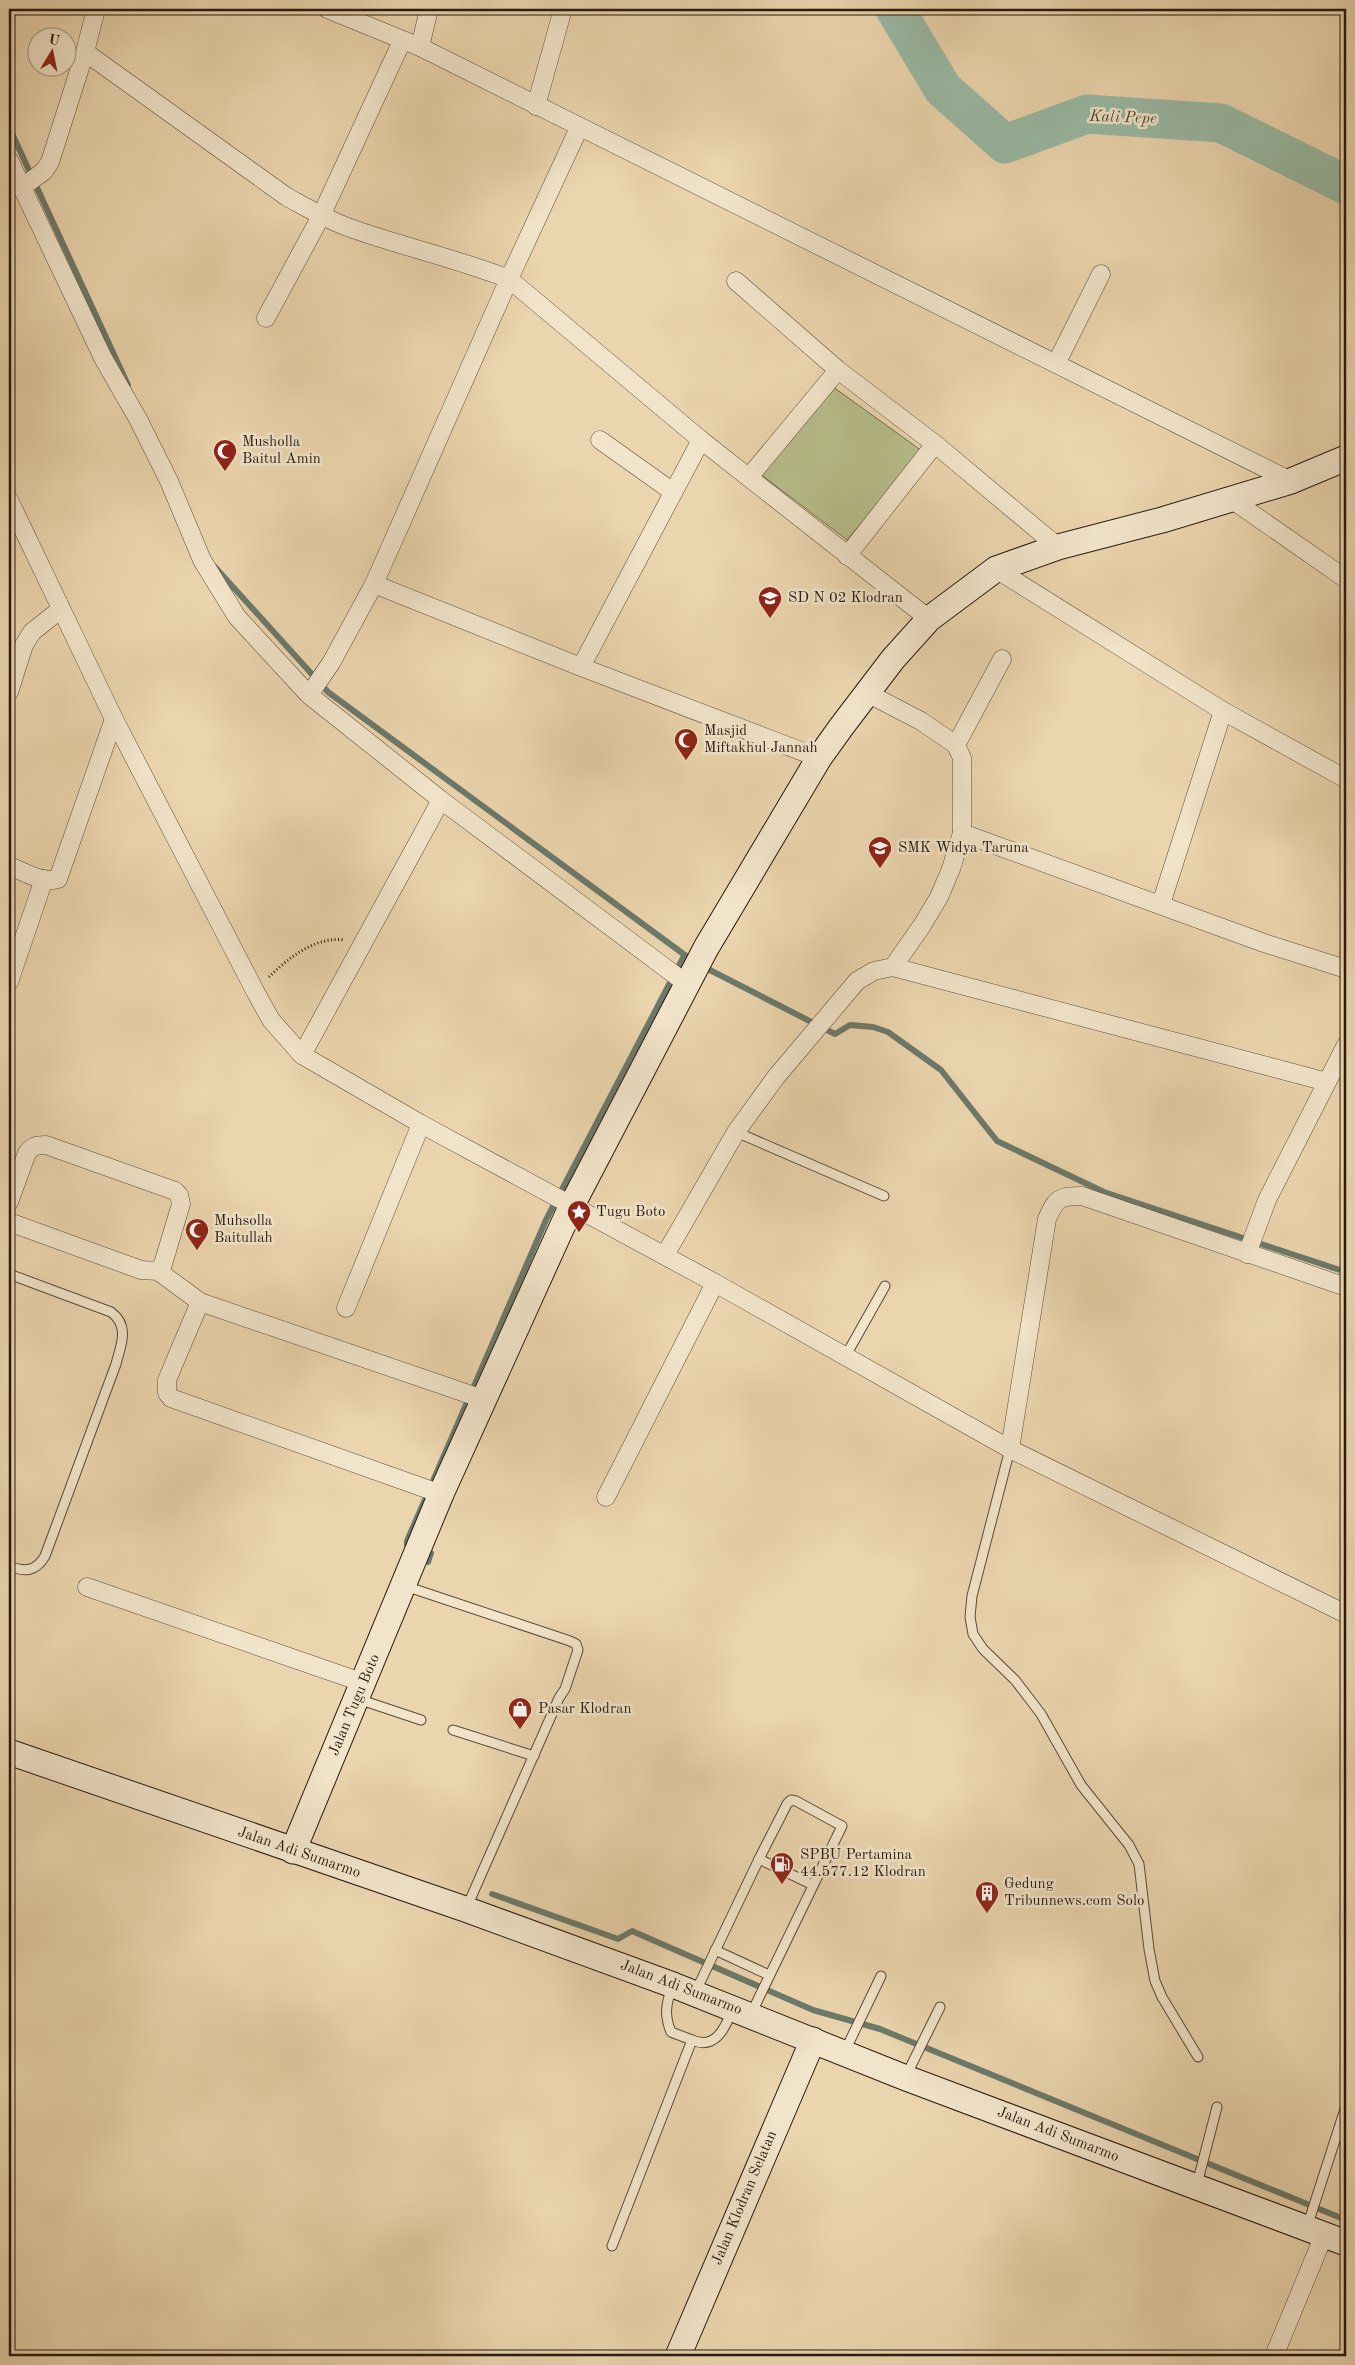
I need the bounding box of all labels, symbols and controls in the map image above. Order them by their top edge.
north arrow [28,28,78,78]
text: U [47,32,61,48]
water label: Kali Pepe [1088,109,1157,127]
place label: Musholla Baitul Amin [242,435,321,467]
mosque icon: Musholla Baitul Amin [212,438,238,472]
school or university icon: SD N 02 Klodran [757,585,783,619]
place label: SD N 02 Klodran [788,591,903,606]
place label: Masjid Miftakhul Jannah [704,724,818,756]
mosque icon: Masjid Miftakhul Jannah [673,727,699,761]
school or university icon: SMK Widya Taruna [867,835,893,869]
place label: SMK Widya Taruna [898,841,1029,856]
place icon: Tugu Boto [566,1199,592,1233]
place label: Tugu Boto [596,1205,666,1220]
place label: Muhsolla Baitullah [214,1214,273,1246]
mosque icon: Muhsolla Baitullah [184,1217,210,1251]
street label: Jalan Tugu Boto [327,1652,383,1758]
shop icon: Pasar Klodran [507,1696,533,1730]
place label: Pasar Klodran [538,1702,632,1717]
street label: Jalan Adi Sumarmo [236,1825,362,1881]
place label: SPBU Pertamina 44.577.12 Klodran [800,1848,926,1880]
fuel station icon: SPBU Pertamina 44.577.12 Klodran [769,1851,795,1885]
place label: Gedung Tribunnews.com Solo [1004,1877,1144,1909]
building icon: Gedung Tribunnews.com Solo [974,1880,1000,1914]
street label: Jalan Adi Sumarmo [618,1958,744,2018]
street label: Jalan Adi Sumarmo [995,2105,1121,2165]
street label: Jalan Klodran Selatan [710,2129,780,2267]

